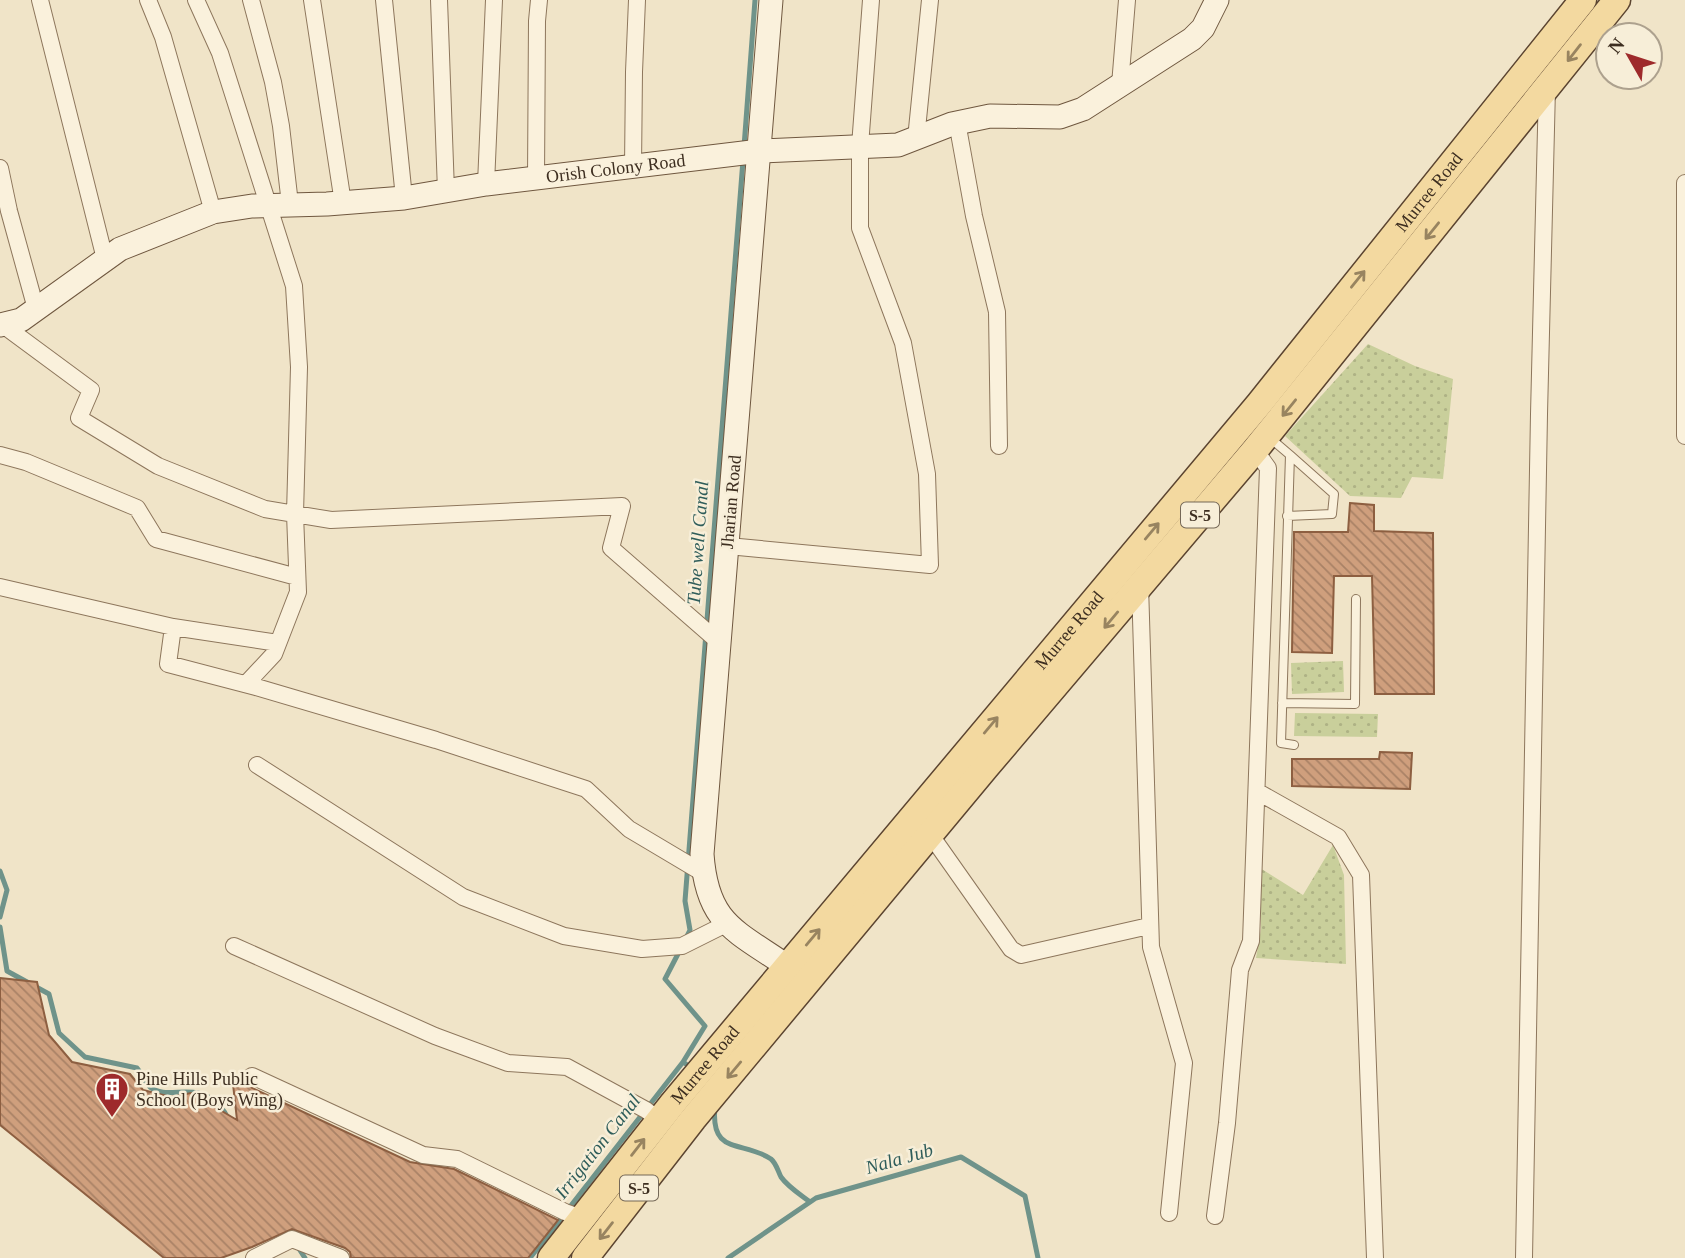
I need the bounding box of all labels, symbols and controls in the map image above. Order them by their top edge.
north arrow [1594,21,1664,91]
text: N [1604,33,1629,58]
one-way arrow [1567,44,1582,62]
street label: Murree Road [1391,149,1467,236]
street label: Orish Colony Road [545,150,686,187]
one-way arrow [1424,221,1440,239]
one-way arrow [1351,271,1366,289]
one-way arrow [1282,398,1297,417]
street label: Jharian Road [717,454,745,550]
water label: Tube well Canal [683,480,712,606]
road number: S-5 [1181,502,1219,528]
one-way arrow [1145,523,1160,541]
street label: Murree Road [1031,587,1108,673]
one-way arrow [1103,610,1119,628]
one-way arrow [983,716,999,734]
one-way arrow [805,928,821,946]
street label: Murree Road [667,1022,743,1108]
one-way arrow [726,1061,742,1079]
place label: Pine Hills Public School (Boys Wing) [136,1069,283,1111]
building icon: Pine Hills Public School (Boys Wing) [93,1070,131,1119]
water label: Irrigation Canal [550,1090,645,1203]
one-way arrow [631,1138,646,1156]
water label: Nala Jub [862,1139,935,1178]
road number: S-5 [620,1176,658,1200]
one-way arrow [599,1221,614,1239]

